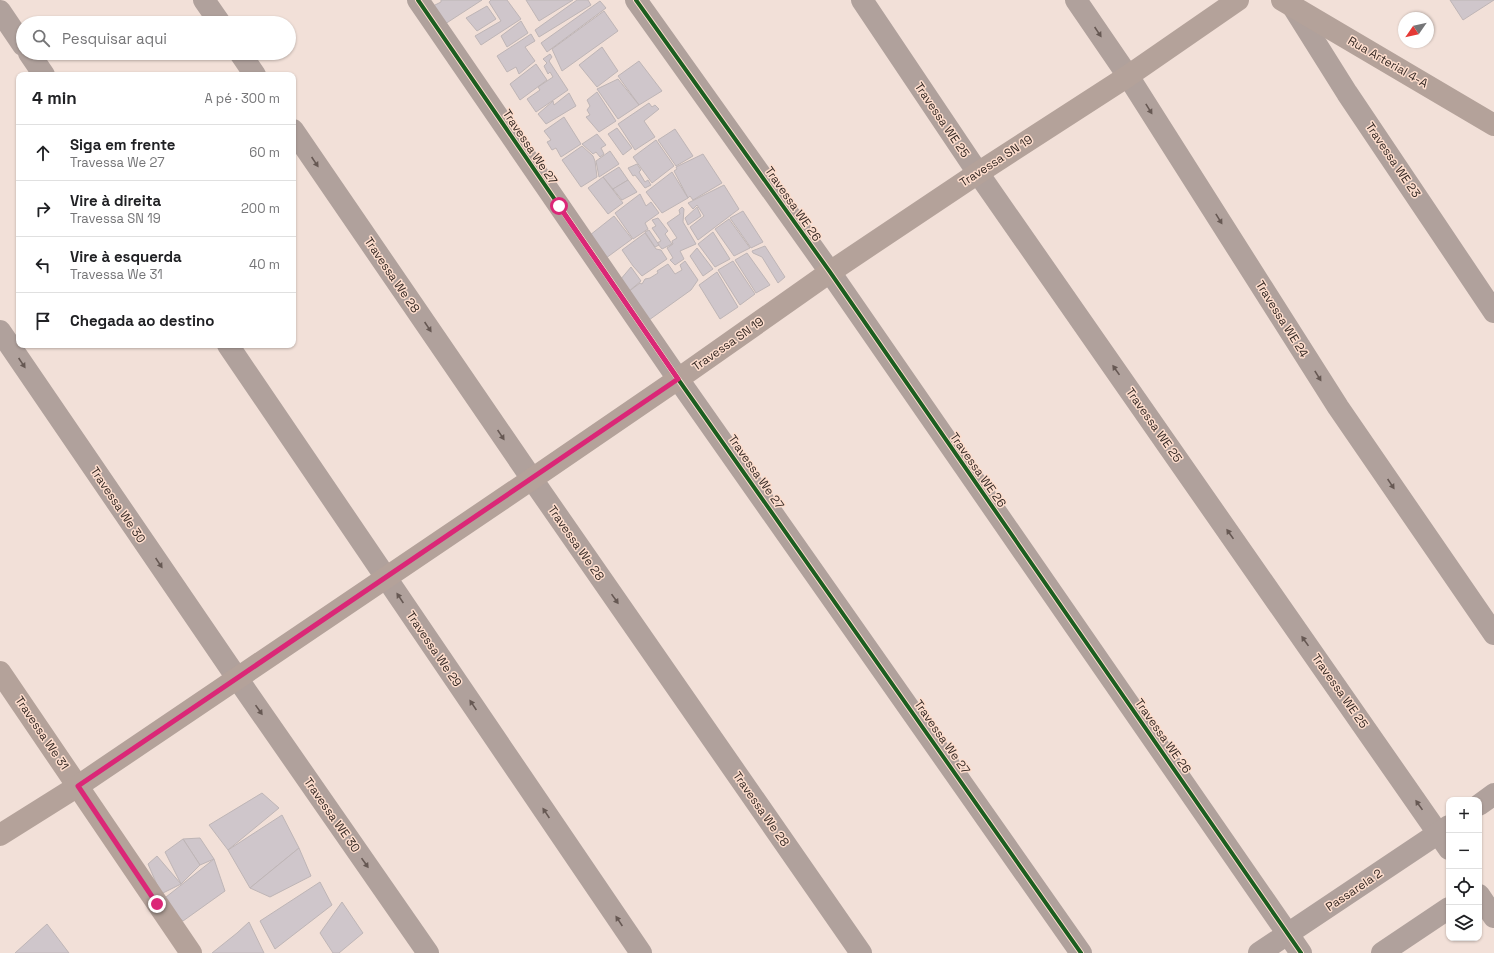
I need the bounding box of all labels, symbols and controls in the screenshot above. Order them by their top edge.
north arrow [1398,12,1434,48]
search box [16,16,296,60]
icon: search [30,27,52,49]
one-way arrow [1094,27,1102,37]
text: Pesquisar aqui [62,29,167,48]
street label: Rua Arterial 4-A [1345,33,1431,92]
street label: Travessa WE 25 [911,79,973,161]
text: 4 min [32,87,77,109]
text: A pé · 300 m [204,90,280,107]
one-way arrow [1145,104,1153,114]
street label: Travessa We 27 [499,106,561,188]
street label: Travessa WE 23 [1362,119,1424,201]
street label: Travessa SN 19 [957,131,1035,191]
text: Siga em frente [70,135,176,154]
icon: ahead [32,142,54,164]
text: 60 m [249,144,280,161]
text: Travessa We 27 [70,154,165,171]
one-way arrow [311,157,319,168]
street label: Travessa WE 26 [761,163,825,245]
text: Vire à direita [70,191,161,210]
route start [550,197,568,215]
icon: right [32,198,54,220]
text: 200 m [241,200,280,217]
text: Travessa SN 19 [70,210,161,227]
one-way arrow [1215,213,1222,224]
street label: Travessa We 28 [361,234,423,316]
text: Vire à esquerda [70,247,182,266]
icon: left [32,254,54,276]
text: 40 m [249,256,280,273]
text: Travessa We 31 [70,266,163,283]
street label: Travessa WE 24 [1252,278,1312,361]
icon: arrive [32,310,54,332]
text: Chegada ao destino [70,311,214,330]
street label: Travessa SN 19 [689,313,767,375]
one-way arrow [424,322,432,333]
one-way arrow [18,358,26,369]
one-way arrow [1112,365,1120,375]
one-way arrow [1315,370,1322,382]
street label: Travessa WE 25 [1122,385,1186,465]
street label: Travessa WE 26 [946,429,1010,511]
one-way arrow [497,430,505,440]
street label: Travessa We 27 [724,432,788,513]
street label: Travessa We 30 [87,464,149,546]
one-way arrow [1387,478,1395,489]
street label: Travessa We 28 [544,502,608,584]
one-way arrow [1226,529,1234,539]
one-way arrow [155,557,162,569]
one-way arrow [396,593,404,603]
one-way arrow [611,594,619,604]
street label: Travessa We 29 [403,608,465,690]
one-way arrow [1301,636,1309,646]
street label: Travessa WE 25 [1308,651,1372,731]
street label: Travessa We 31 [11,693,73,773]
street label: Travessa WE 26 [1131,695,1195,777]
street label: Travessa We 27 [910,697,974,778]
one-way arrow [469,700,477,711]
one-way arrow [255,705,263,715]
street label: Travessa We 28 [729,768,793,850]
street label: Travessa WE 30 [300,774,364,856]
map controls [1446,797,1482,941]
button: + [1446,797,1482,833]
one-way arrow [1415,800,1423,810]
one-way arrow [542,808,550,818]
button: − [1446,833,1482,869]
one-way arrow [361,858,369,868]
street label: Passarela 2 [1323,865,1385,915]
button: locate [1446,869,1482,905]
route end [148,895,166,913]
button: layers [1446,905,1482,941]
one-way arrow [615,916,623,926]

